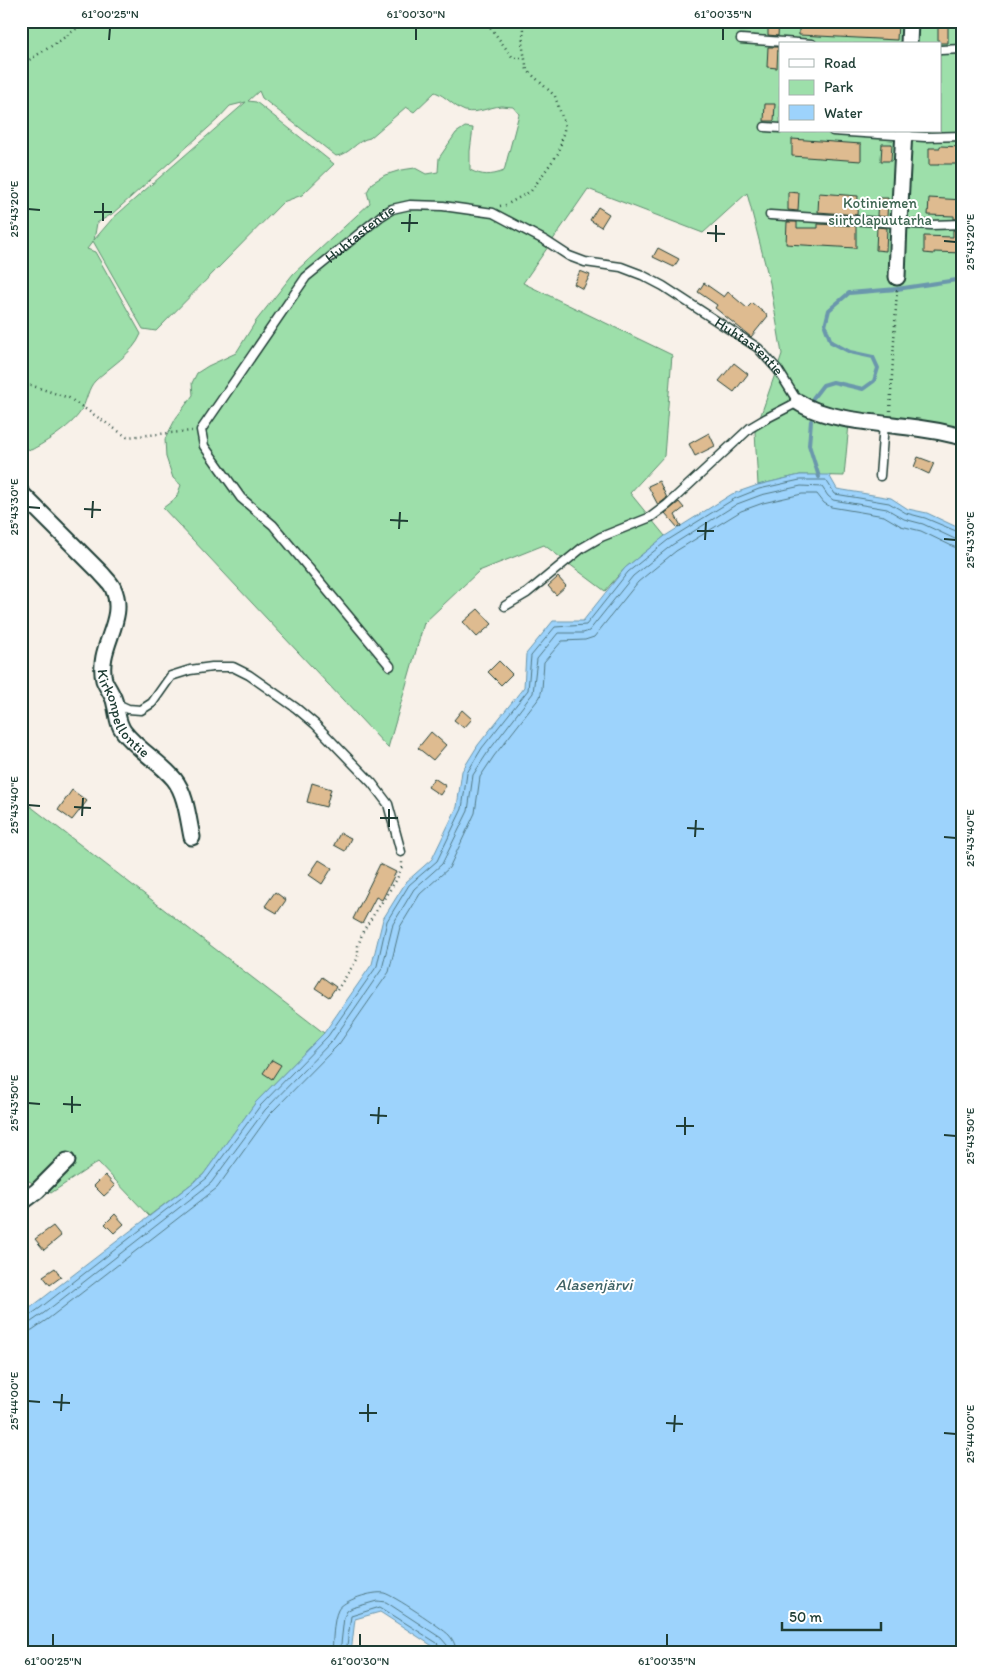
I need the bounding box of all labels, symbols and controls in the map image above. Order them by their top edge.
text: 61°00'25"N [81,7,139,21]
text: 61°00'30"N [387,7,445,21]
text: 61°00'35"N [694,7,752,21]
legend [779,42,942,132]
text: Road [824,54,857,72]
text: Park [824,78,854,96]
text: Water [824,104,863,122]
text: 25°43'20"E [7,180,21,237]
park label: Kotiniemen siirtolapuutarha [828,194,932,229]
street label: Huhtastentie [321,201,398,267]
text: 25°43'20"E [963,213,977,270]
street label: Huhtastentie [711,313,788,379]
text: 25°43'30"E [7,478,21,536]
text: 25°43'30"E [963,511,977,569]
street label: Kirkonpellontie [94,668,153,762]
text: 25°43'40"E [7,776,21,834]
text: 25°43'40"E [963,809,977,867]
text: 25°43'50"E [7,1074,21,1131]
text: 25°43'50"E [963,1107,977,1164]
water label: Alasenjärvi [556,1275,634,1294]
text: 25°44'00"E [7,1371,21,1430]
text: 25°44'00"E [963,1404,977,1463]
scale bar [782,1599,880,1631]
text: 50 m [789,1608,822,1626]
text: 61°00'25"N [24,1654,82,1668]
text: 61°00'30"N [331,1654,389,1668]
text: 61°00'35"N [638,1654,696,1668]

